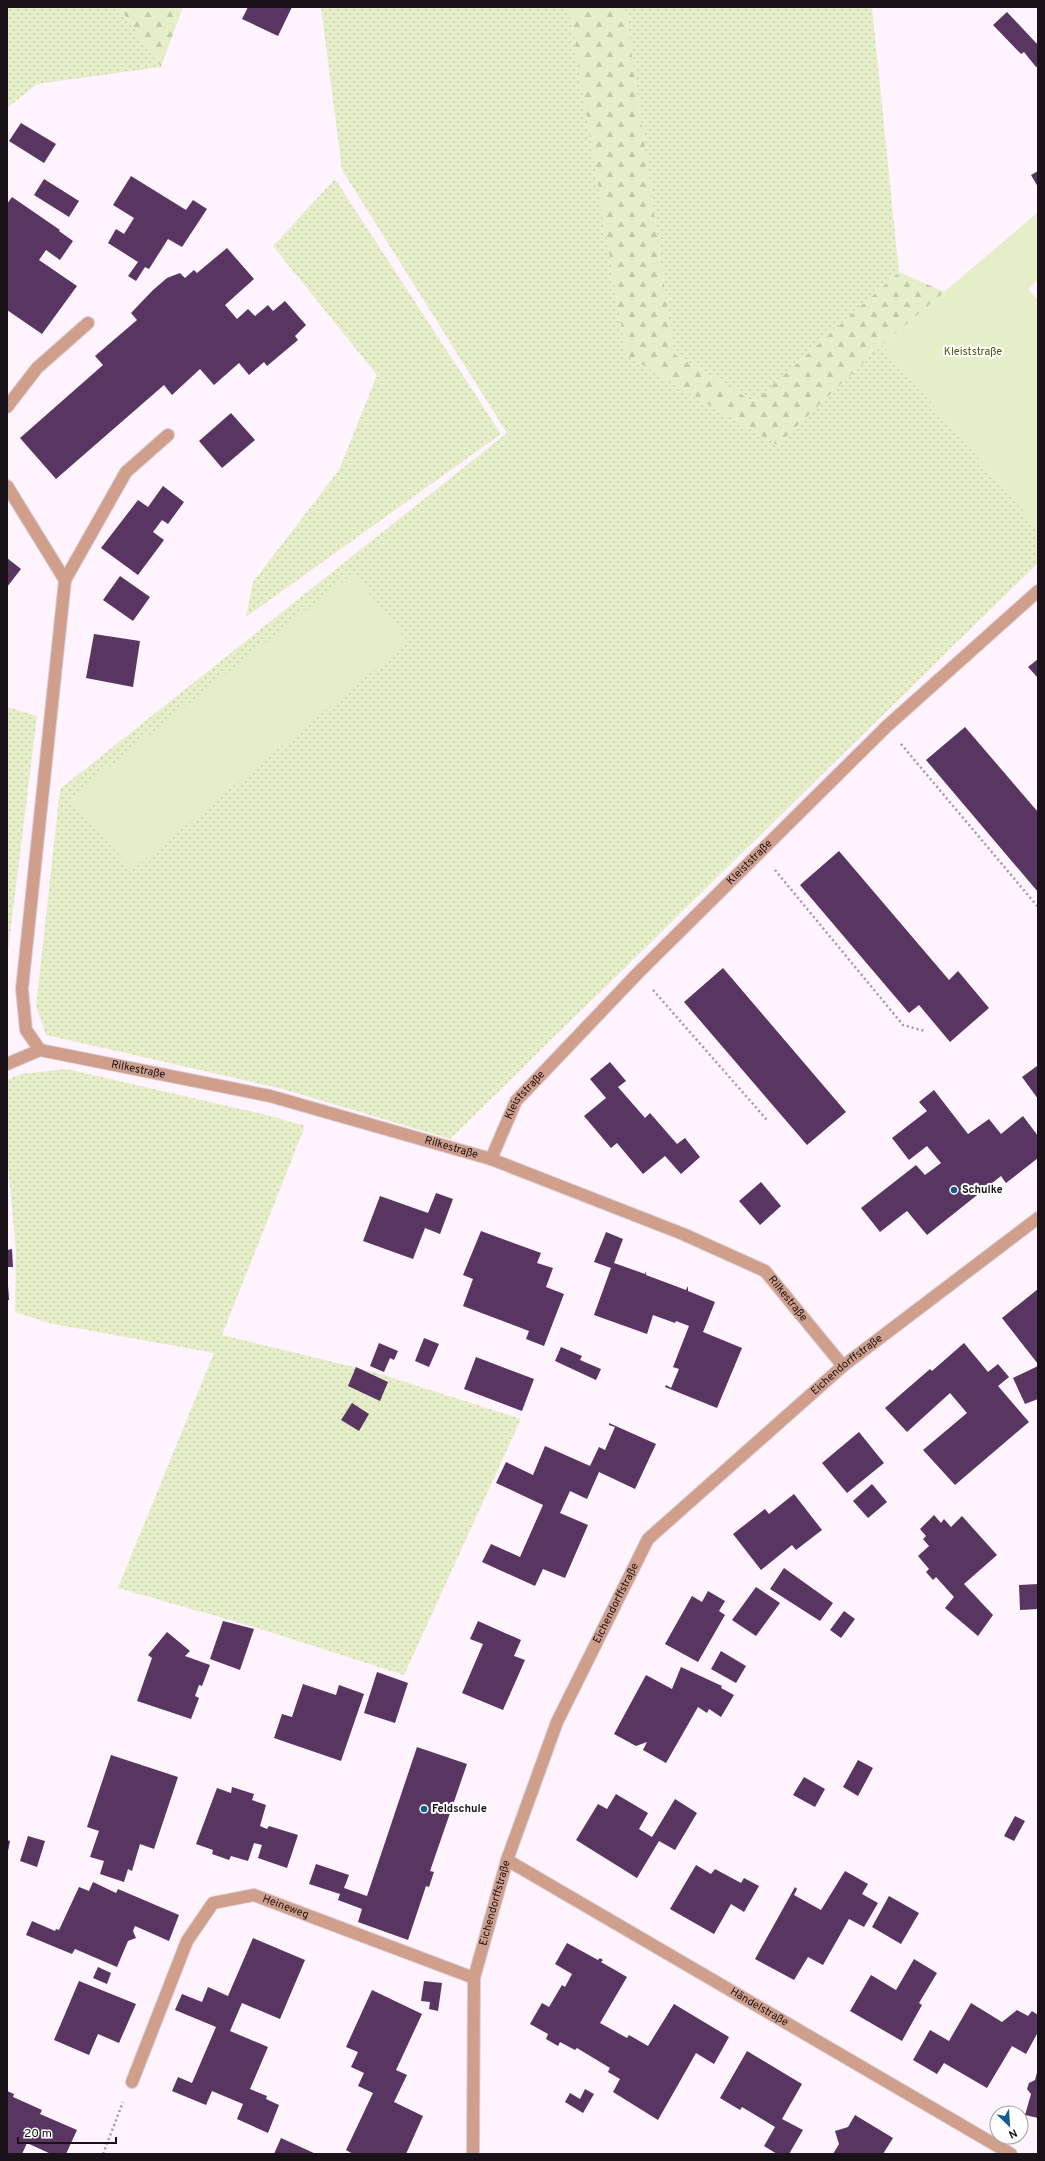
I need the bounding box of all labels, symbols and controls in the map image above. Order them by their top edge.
park label: Kleiststraße [944,345,1002,359]
street label: Kleiststraße [724,837,775,888]
street label: Rilkestraße [110,1057,167,1082]
street label: Kleiststraße [502,1068,548,1122]
street label: Rilkestraße [423,1133,480,1162]
place label: Schulke [962,1183,1003,1197]
marker: Schulke [949,1185,959,1195]
street label: Rilkestraße [765,1273,811,1324]
street label: Eichendorffstraße [808,1331,885,1398]
street label: Eichendorffstraße [590,1560,642,1646]
place label: Feldschule [432,1802,487,1816]
marker: Feldschule [419,1804,429,1814]
street label: Eichendorffstraße [476,1858,514,1947]
street label: Heineweg [260,1892,311,1922]
street label: Händelstraße [728,1985,791,2030]
north arrow [989,2105,1029,2145]
scale bar [18,2119,116,2145]
text: N [1006,2125,1019,2141]
text: 20 m [24,2126,52,2142]

